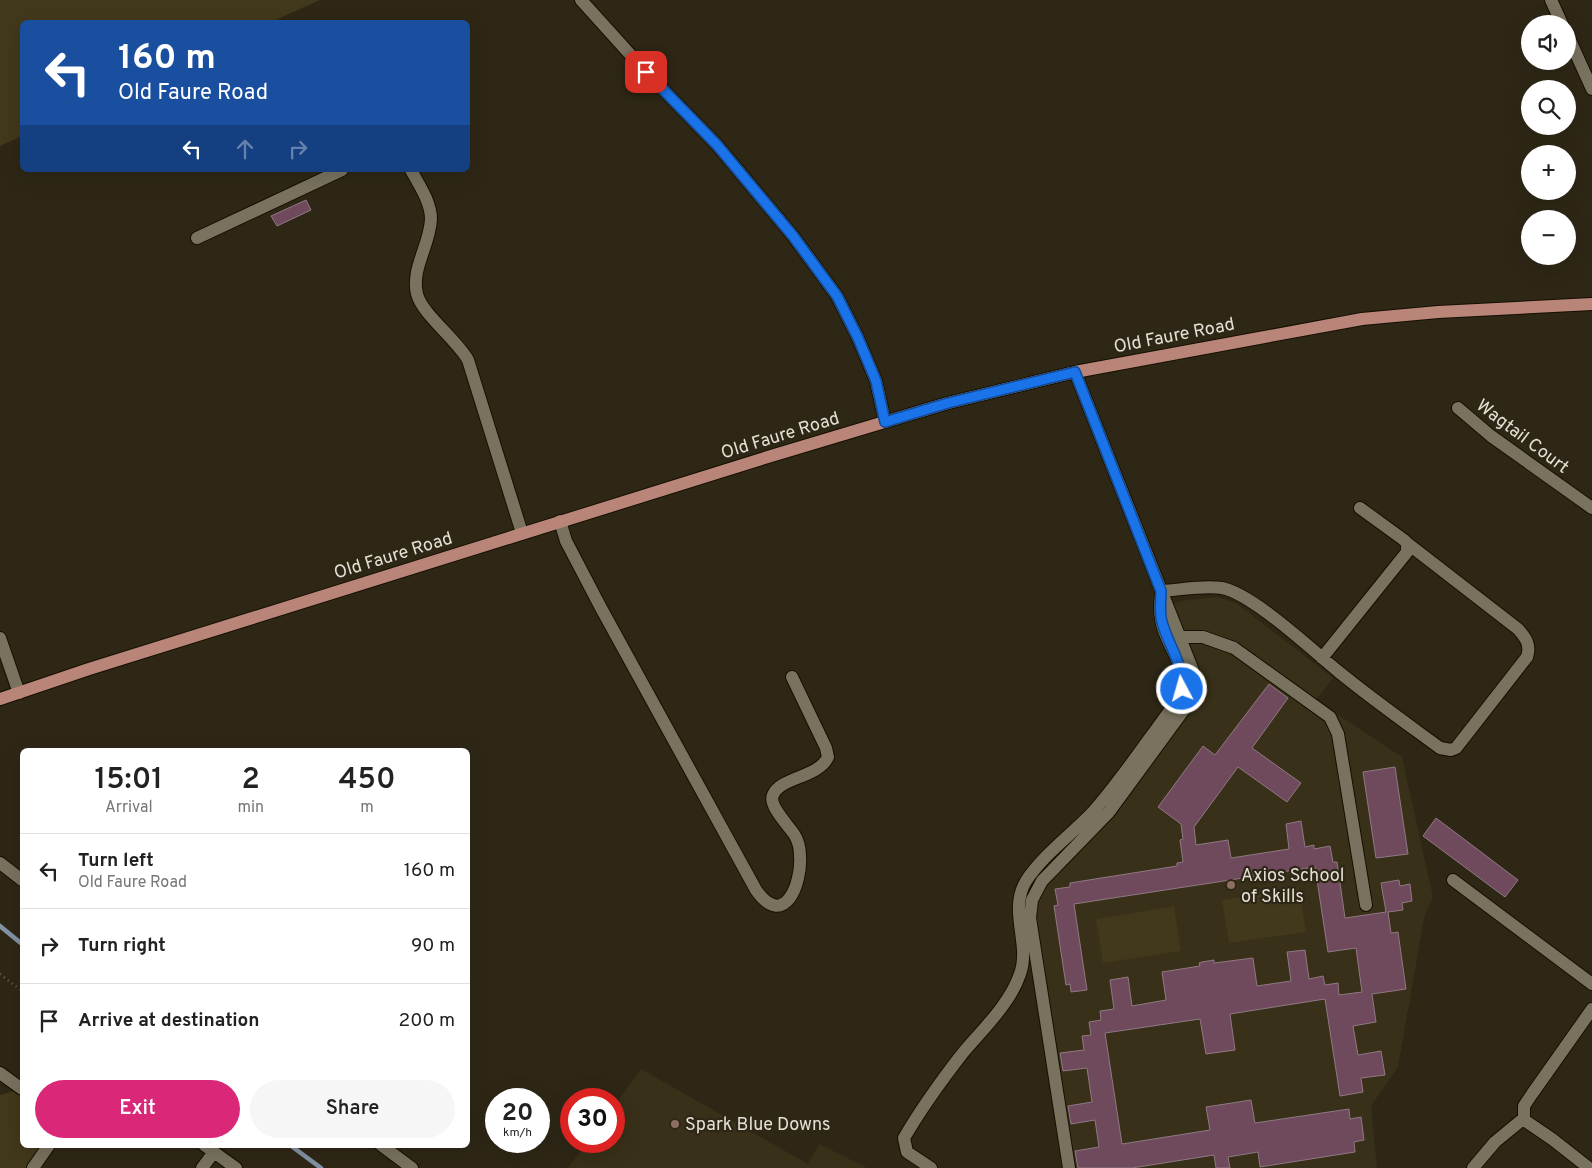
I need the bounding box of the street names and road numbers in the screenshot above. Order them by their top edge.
street label: Old Faure Road [1112,313,1237,359]
street label: Wagtail Court [1471,395,1573,480]
street label: Old Faure Road [718,407,842,465]
street label: Old Faure Road [331,527,455,585]

